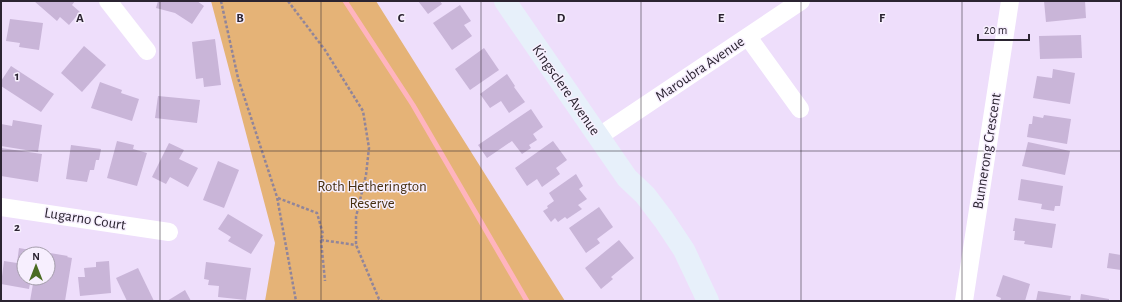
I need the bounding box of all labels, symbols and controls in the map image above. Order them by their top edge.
text: A [76,12,84,25]
text: B [236,12,244,25]
text: C [398,12,405,25]
text: D [557,12,566,25]
text: E [718,12,725,25]
text: F [879,12,886,25]
scale bar [978,16,1029,42]
text: 20 m [984,24,1007,36]
street label: Maroubra Avenue [653,34,747,104]
street label: Kingsclere Avenue [529,42,603,138]
text: 1 [15,70,19,83]
street label: Bunnerong Crescent [970,92,1004,210]
park label: Roth Hetherington Reserve [317,179,427,211]
street label: Lugarno Court [43,205,127,233]
text: 2 [14,221,20,234]
north arrow [16,246,56,286]
text: N [32,251,40,262]

